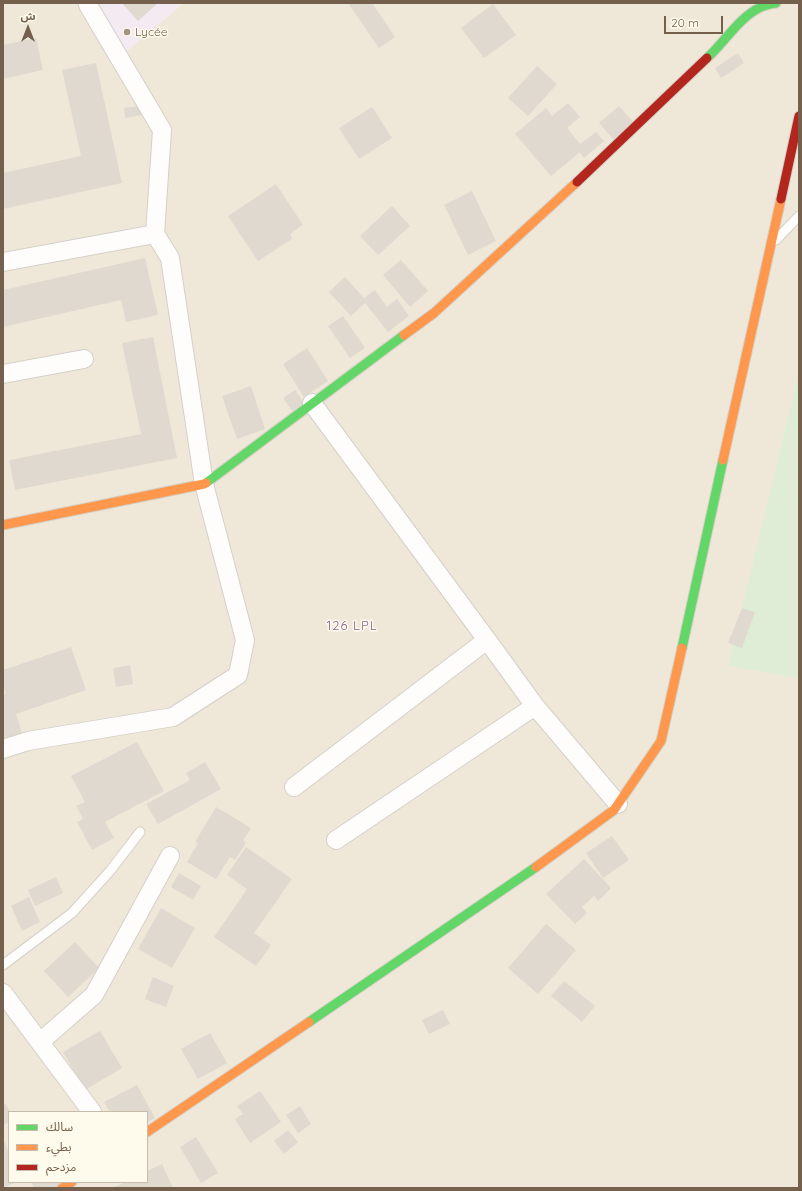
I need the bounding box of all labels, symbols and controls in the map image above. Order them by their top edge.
north arrow [8,8,48,48]
scale bar [666,8,725,34]
text: ش [20,9,36,23]
text: 20 m [671,15,699,30]
place label: Lycée [135,25,168,39]
marker: Lycée [122,27,132,37]
district label: 126 LPL [326,618,378,634]
legend [8,1111,148,1183]
text: سالك [46,1119,73,1134]
text: بطيء [46,1139,72,1154]
text: مزدحم [46,1159,76,1174]

